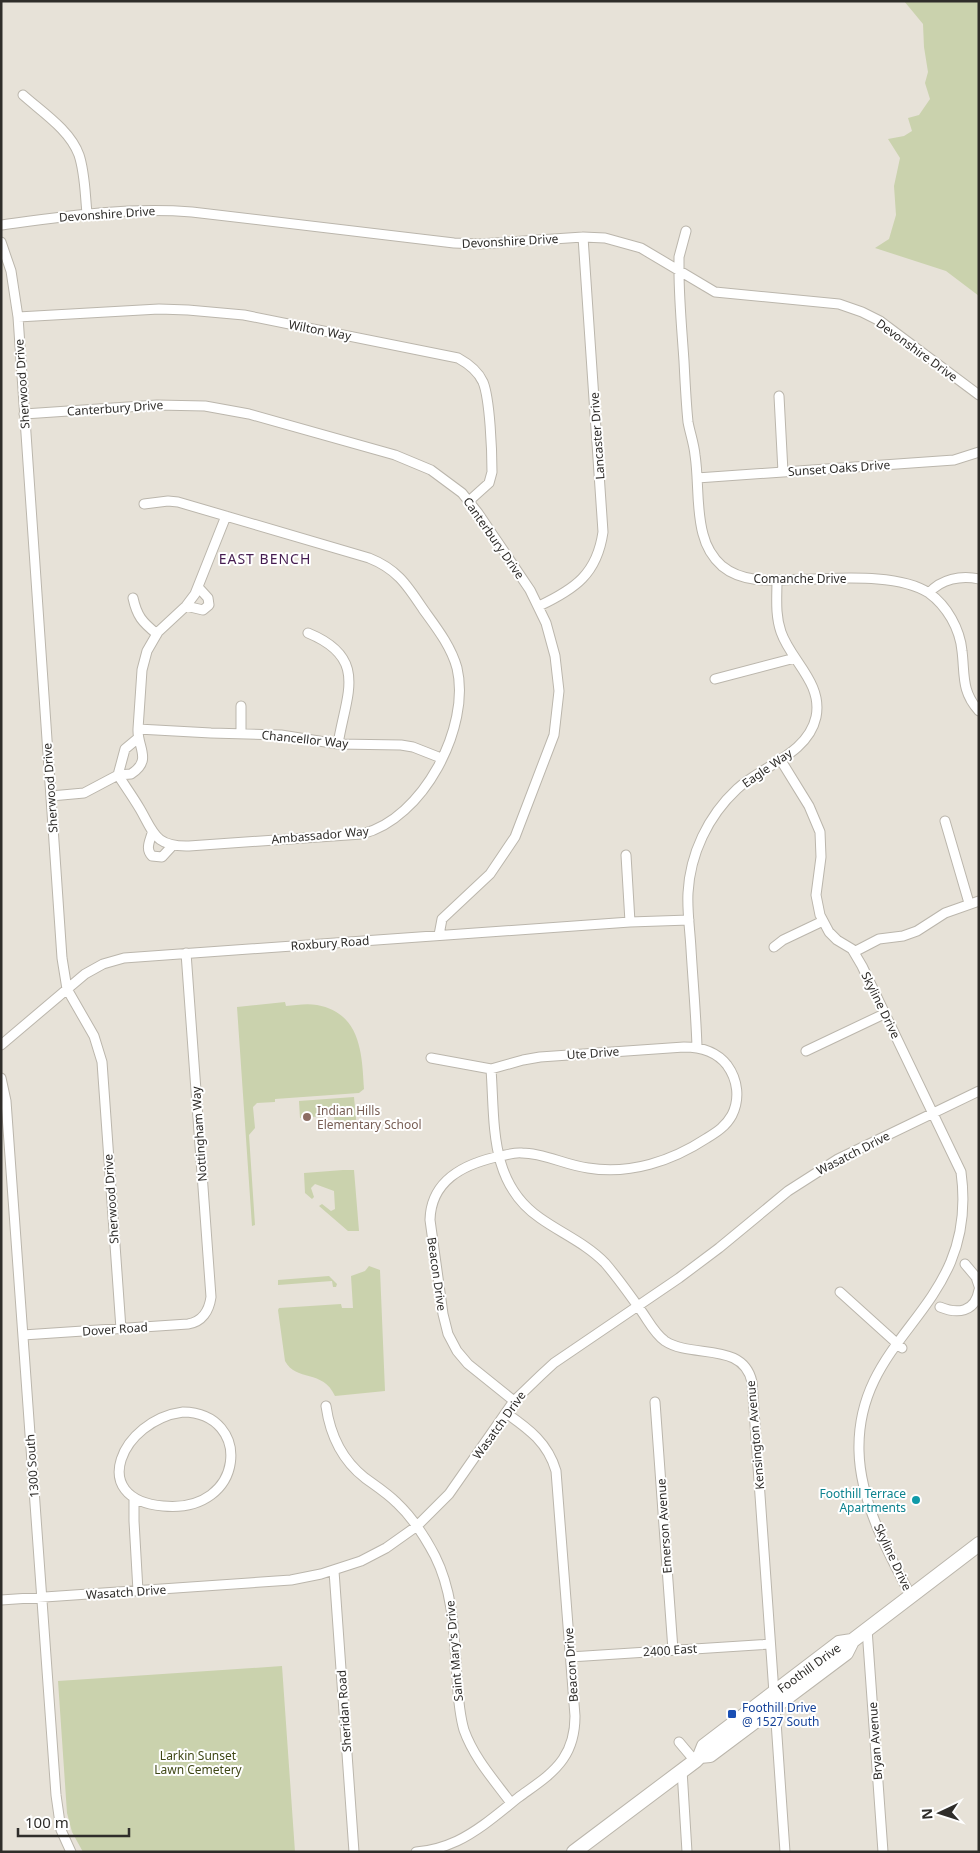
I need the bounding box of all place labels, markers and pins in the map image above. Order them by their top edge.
place label: Indian Hills Elementary School [317,1102,422,1133]
marker: Indian Hills Elementary School [301,1111,313,1123]
place label: Foothill Terrace Apartments [820,1485,906,1516]
marker: Foothill Terrace Apartments [910,1494,922,1506]
place label: Foothill Drive @ 1527 South [742,1699,820,1730]
marker: Foothill Drive @ 1527 South [726,1708,738,1720]

